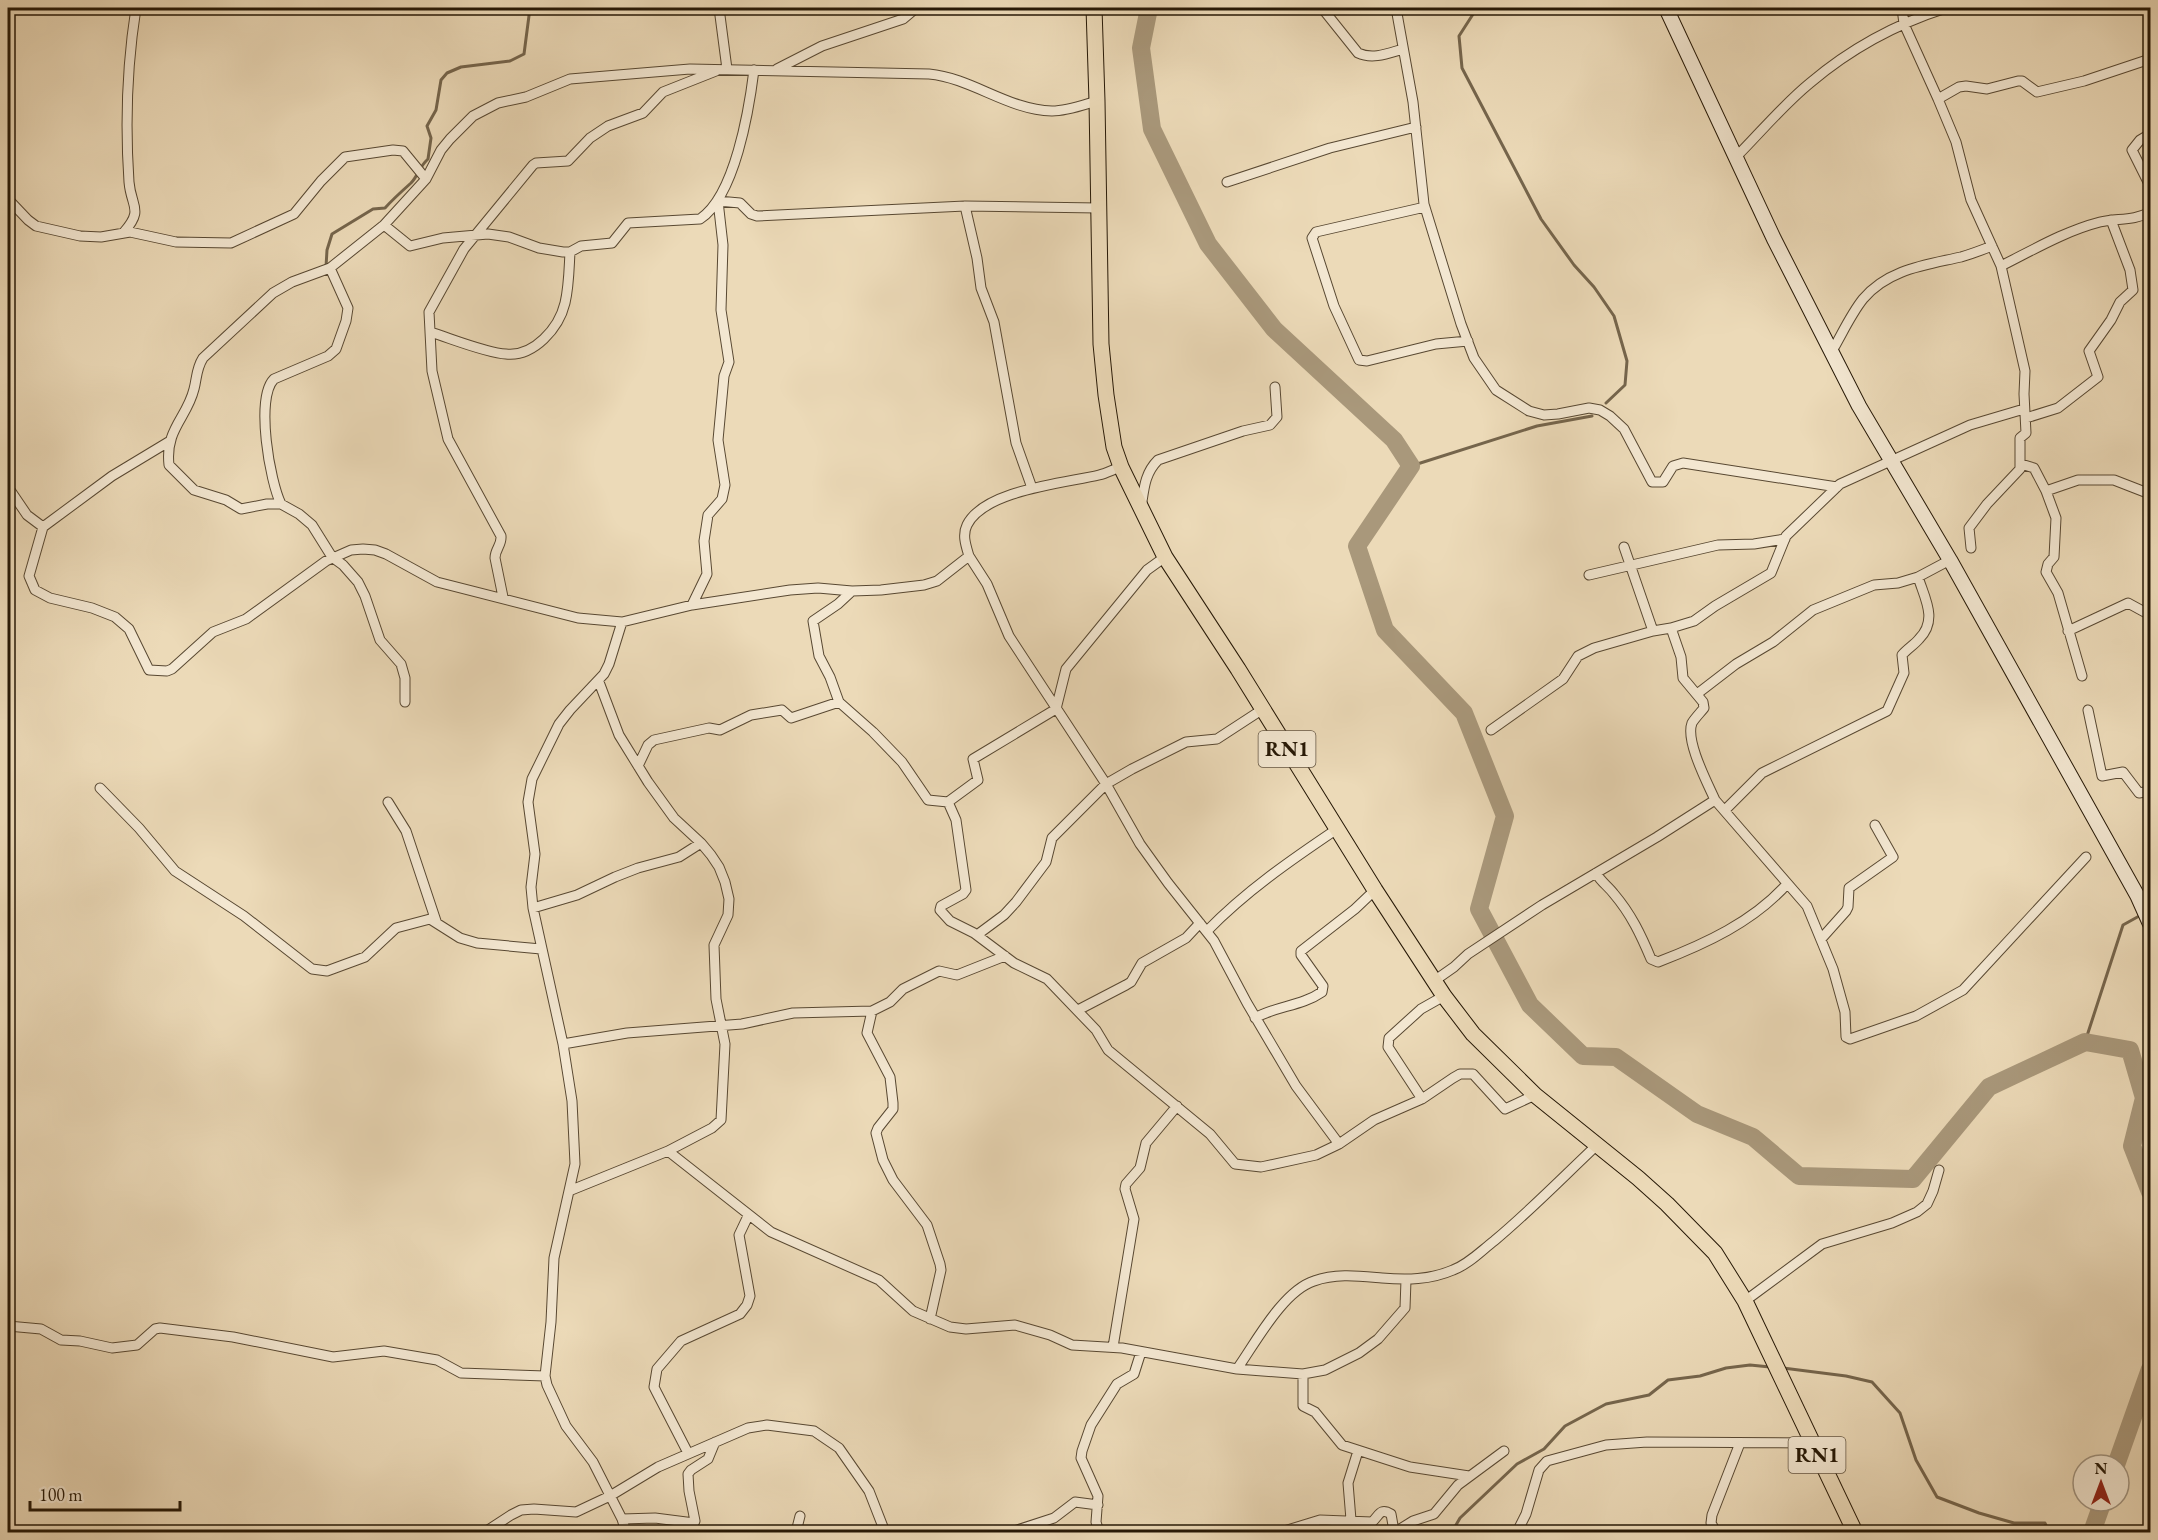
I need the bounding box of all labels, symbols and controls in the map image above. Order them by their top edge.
road number: RN1 [1258,731,1316,767]
road number: RN1 [1788,1437,1846,1473]
north arrow [2071,1453,2131,1513]
text: N [2095,1458,2108,1479]
scale bar [30,1474,180,1512]
text: 100 m [39,1483,83,1506]

